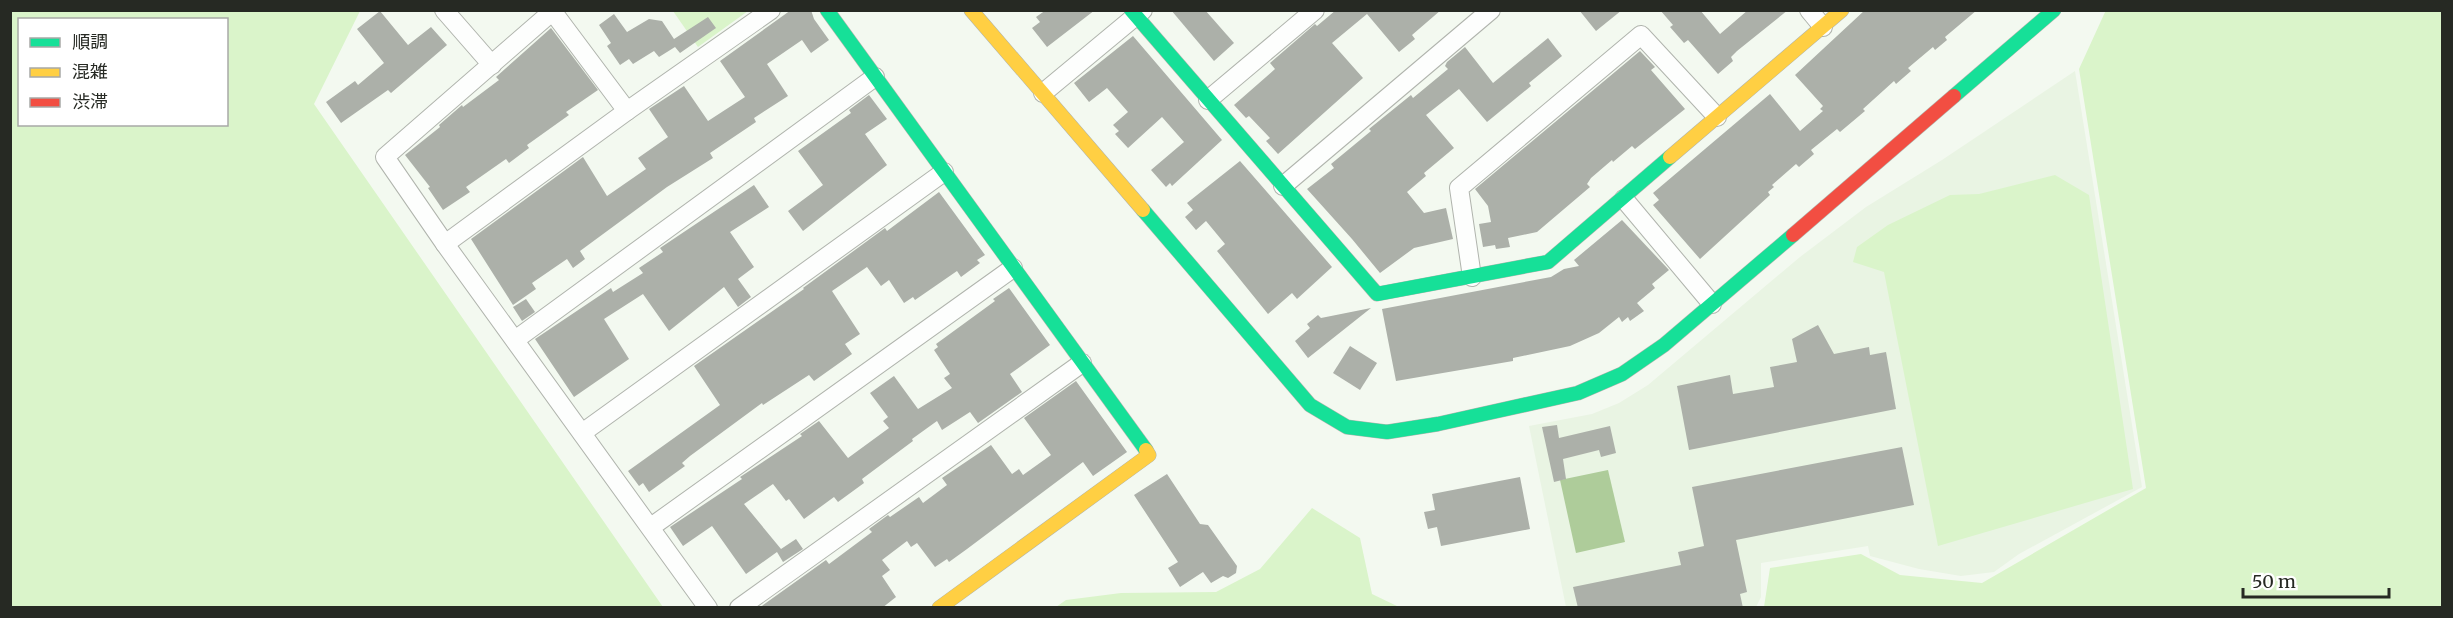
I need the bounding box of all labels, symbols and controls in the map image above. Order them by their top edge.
legend [18,18,228,126]
text: 順調 [72,30,108,53]
text: 混雑 [72,60,108,83]
text: 渋滞 [72,90,108,113]
scale bar [2243,561,2388,599]
text: 50 m [2252,570,2296,593]

